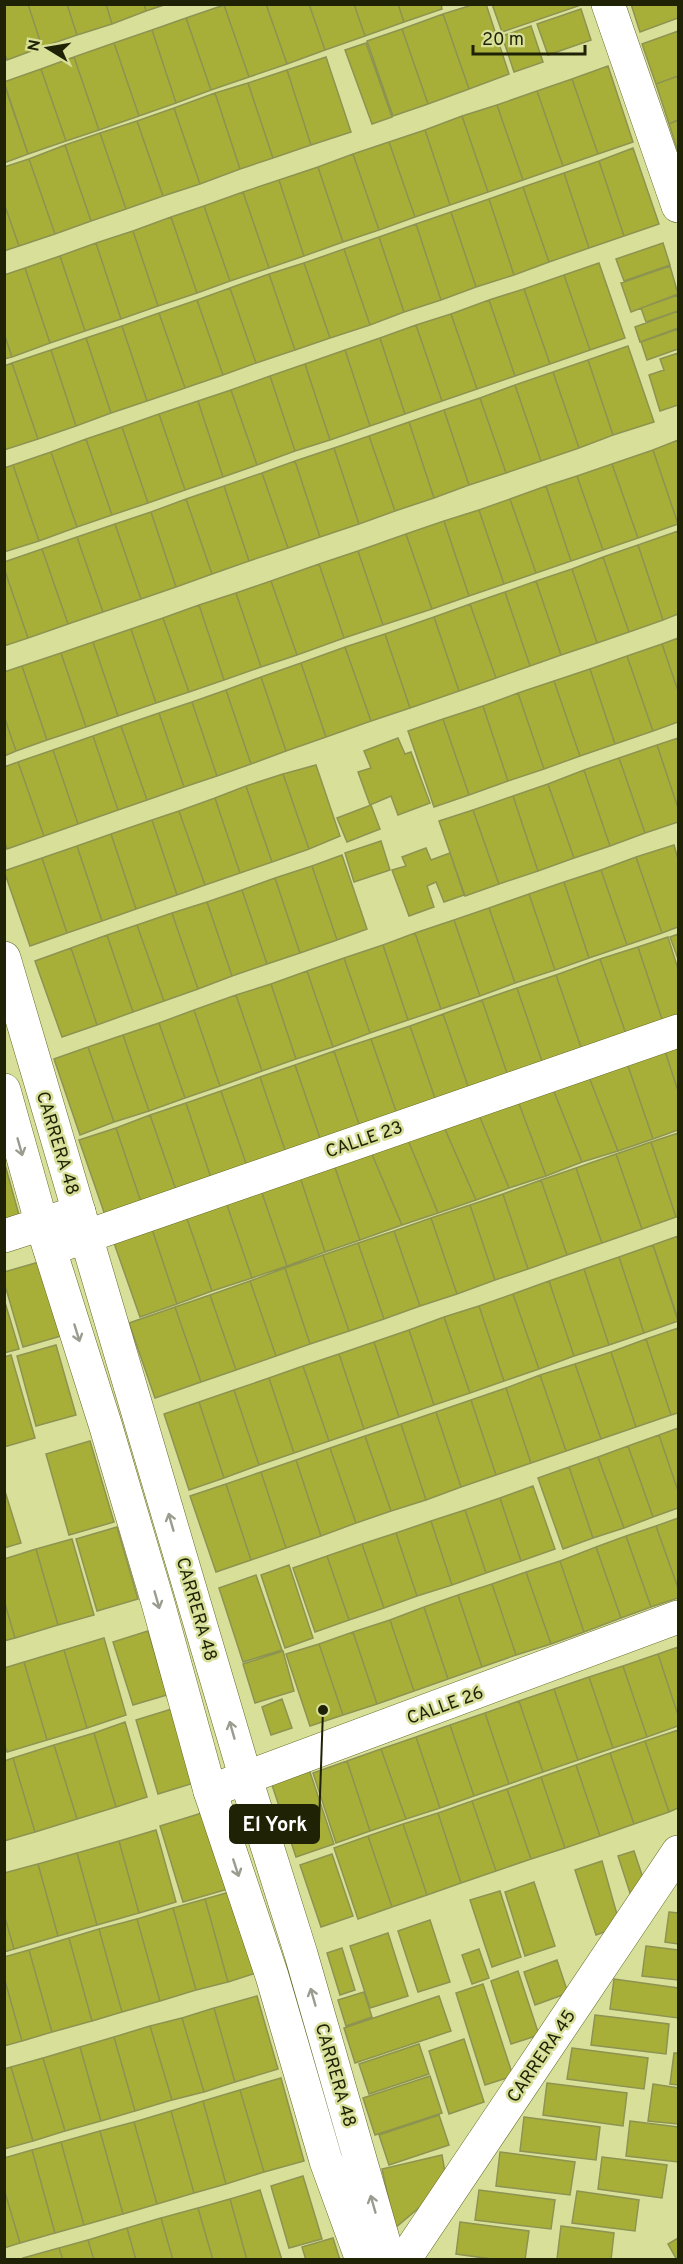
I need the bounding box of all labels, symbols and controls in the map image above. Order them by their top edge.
north arrow [18,18,78,78]
scale bar [473,18,586,56]
text: 20 m [482,29,524,52]
text: N [24,38,46,53]
street label: CARRERA 48 [30,1089,83,1198]
street label: CALLE 23 [323,1116,406,1164]
one-way arrow [15,1137,26,1156]
one-way arrow [72,1323,83,1342]
one-way arrow [165,1513,176,1532]
street label: CARRERA 48 [170,1555,221,1664]
one-way arrow [152,1590,163,1609]
street label: CALLE 26 [404,1682,487,1731]
one-way arrow [225,1721,237,1740]
callout: El York [230,1805,319,1843]
text: El York [243,1813,307,1839]
one-way arrow [231,1858,242,1877]
one-way arrow [307,1987,318,2006]
street label: CARRERA 45 [503,2006,582,2108]
street label: CARRERA 48 [309,2021,360,2130]
one-way arrow [367,2195,378,2214]

